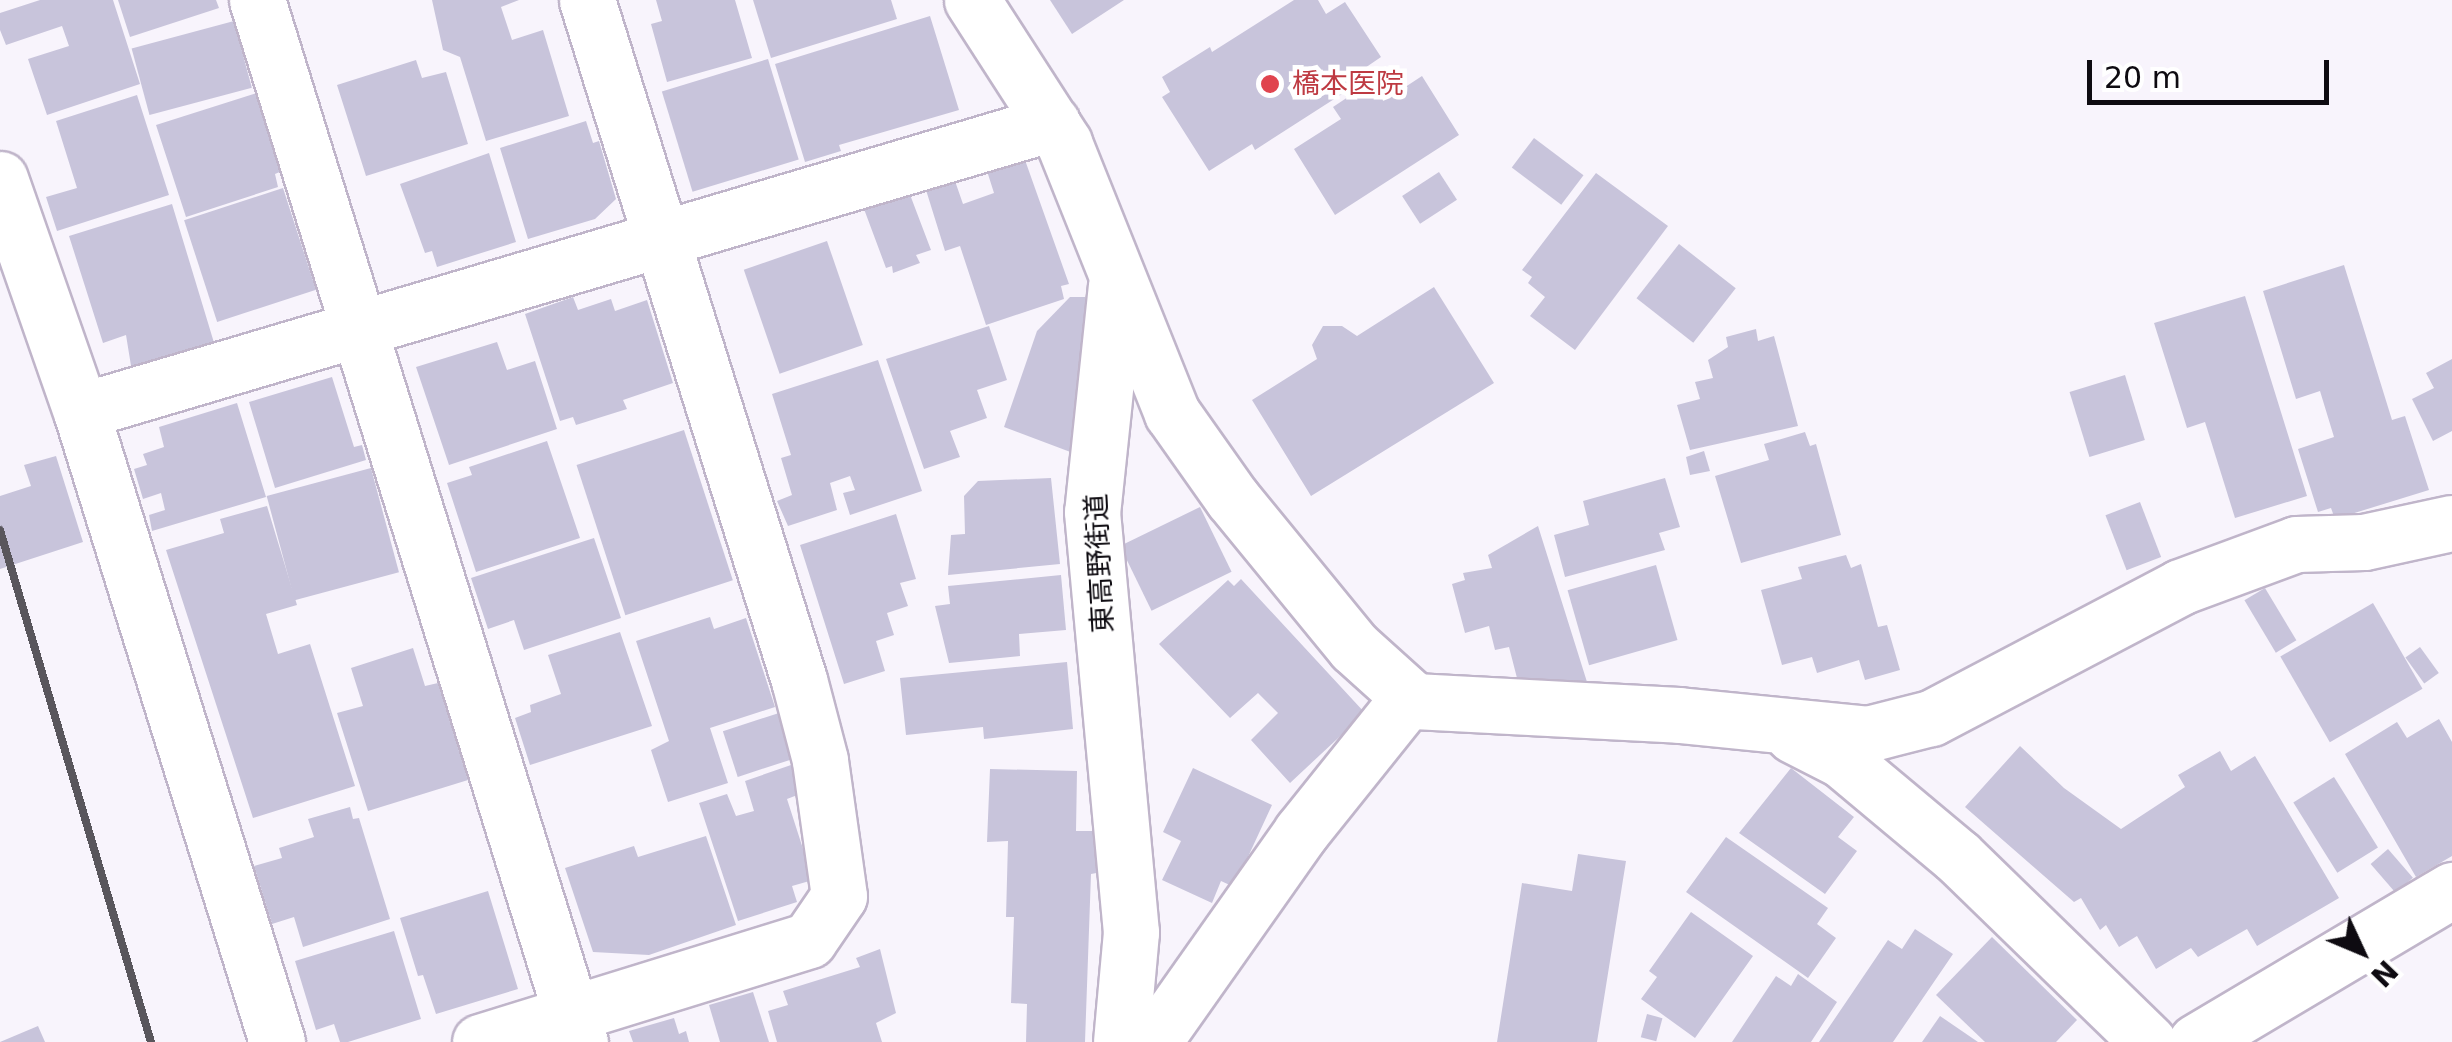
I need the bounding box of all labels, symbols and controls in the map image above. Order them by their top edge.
scale bar [2092,40,2334,102]
text: 20 m [2104,60,2181,95]
place label: 橋本医院 [1292,67,1404,101]
marker: 橋本医院 [1257,71,1283,97]
street label: 東高野街道 [1080,492,1120,634]
north arrow [2312,902,2412,1002]
text: N [2364,953,2404,993]

